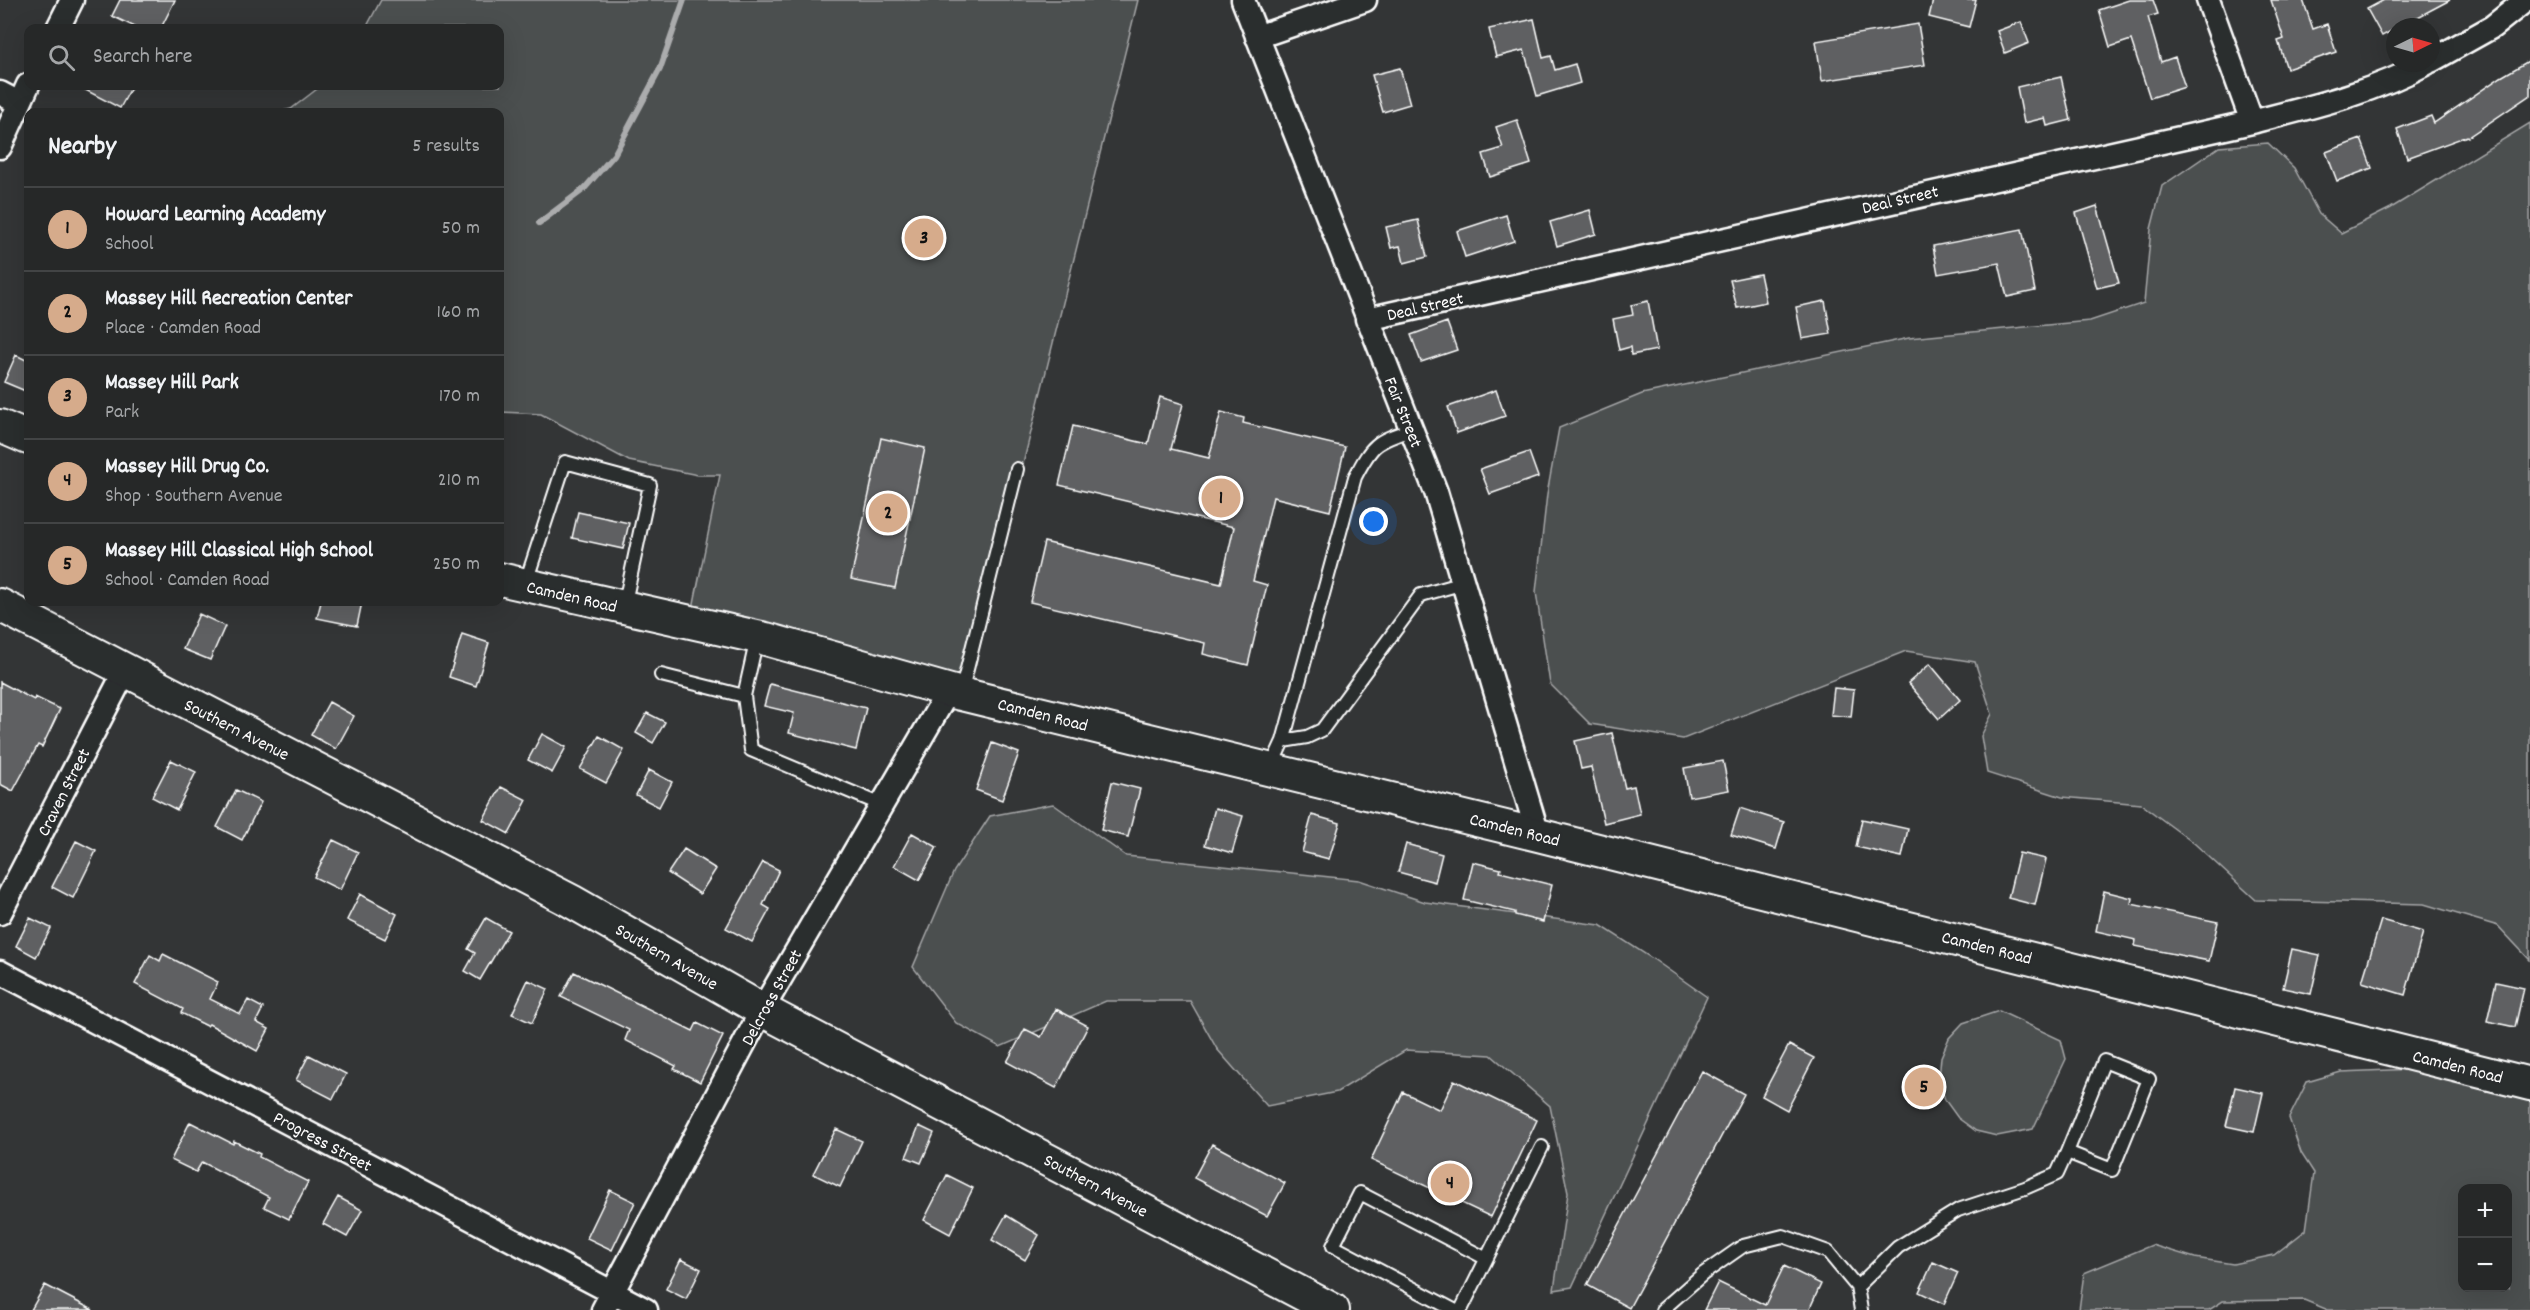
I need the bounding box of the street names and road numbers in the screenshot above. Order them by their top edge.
street label: Deal Street [1860,180,1942,222]
street label: Deal Street [1385,287,1467,329]
street label: Fair Street [1376,374,1427,452]
street label: Camden Road [524,576,619,621]
street label: Camden Road [995,693,1090,740]
street label: Southern Avenue [179,694,293,768]
street label: Craven Street [32,745,98,841]
street label: Camden Road [1467,808,1562,855]
street label: Southern Avenue [610,919,722,998]
street label: Camden Road [1939,926,2034,973]
street label: Delcross Street [736,945,810,1051]
street label: Camden Road [2410,1045,2505,1092]
street label: Progress Street [268,1107,376,1180]
street label: Southern Avenue [1038,1149,1151,1225]

